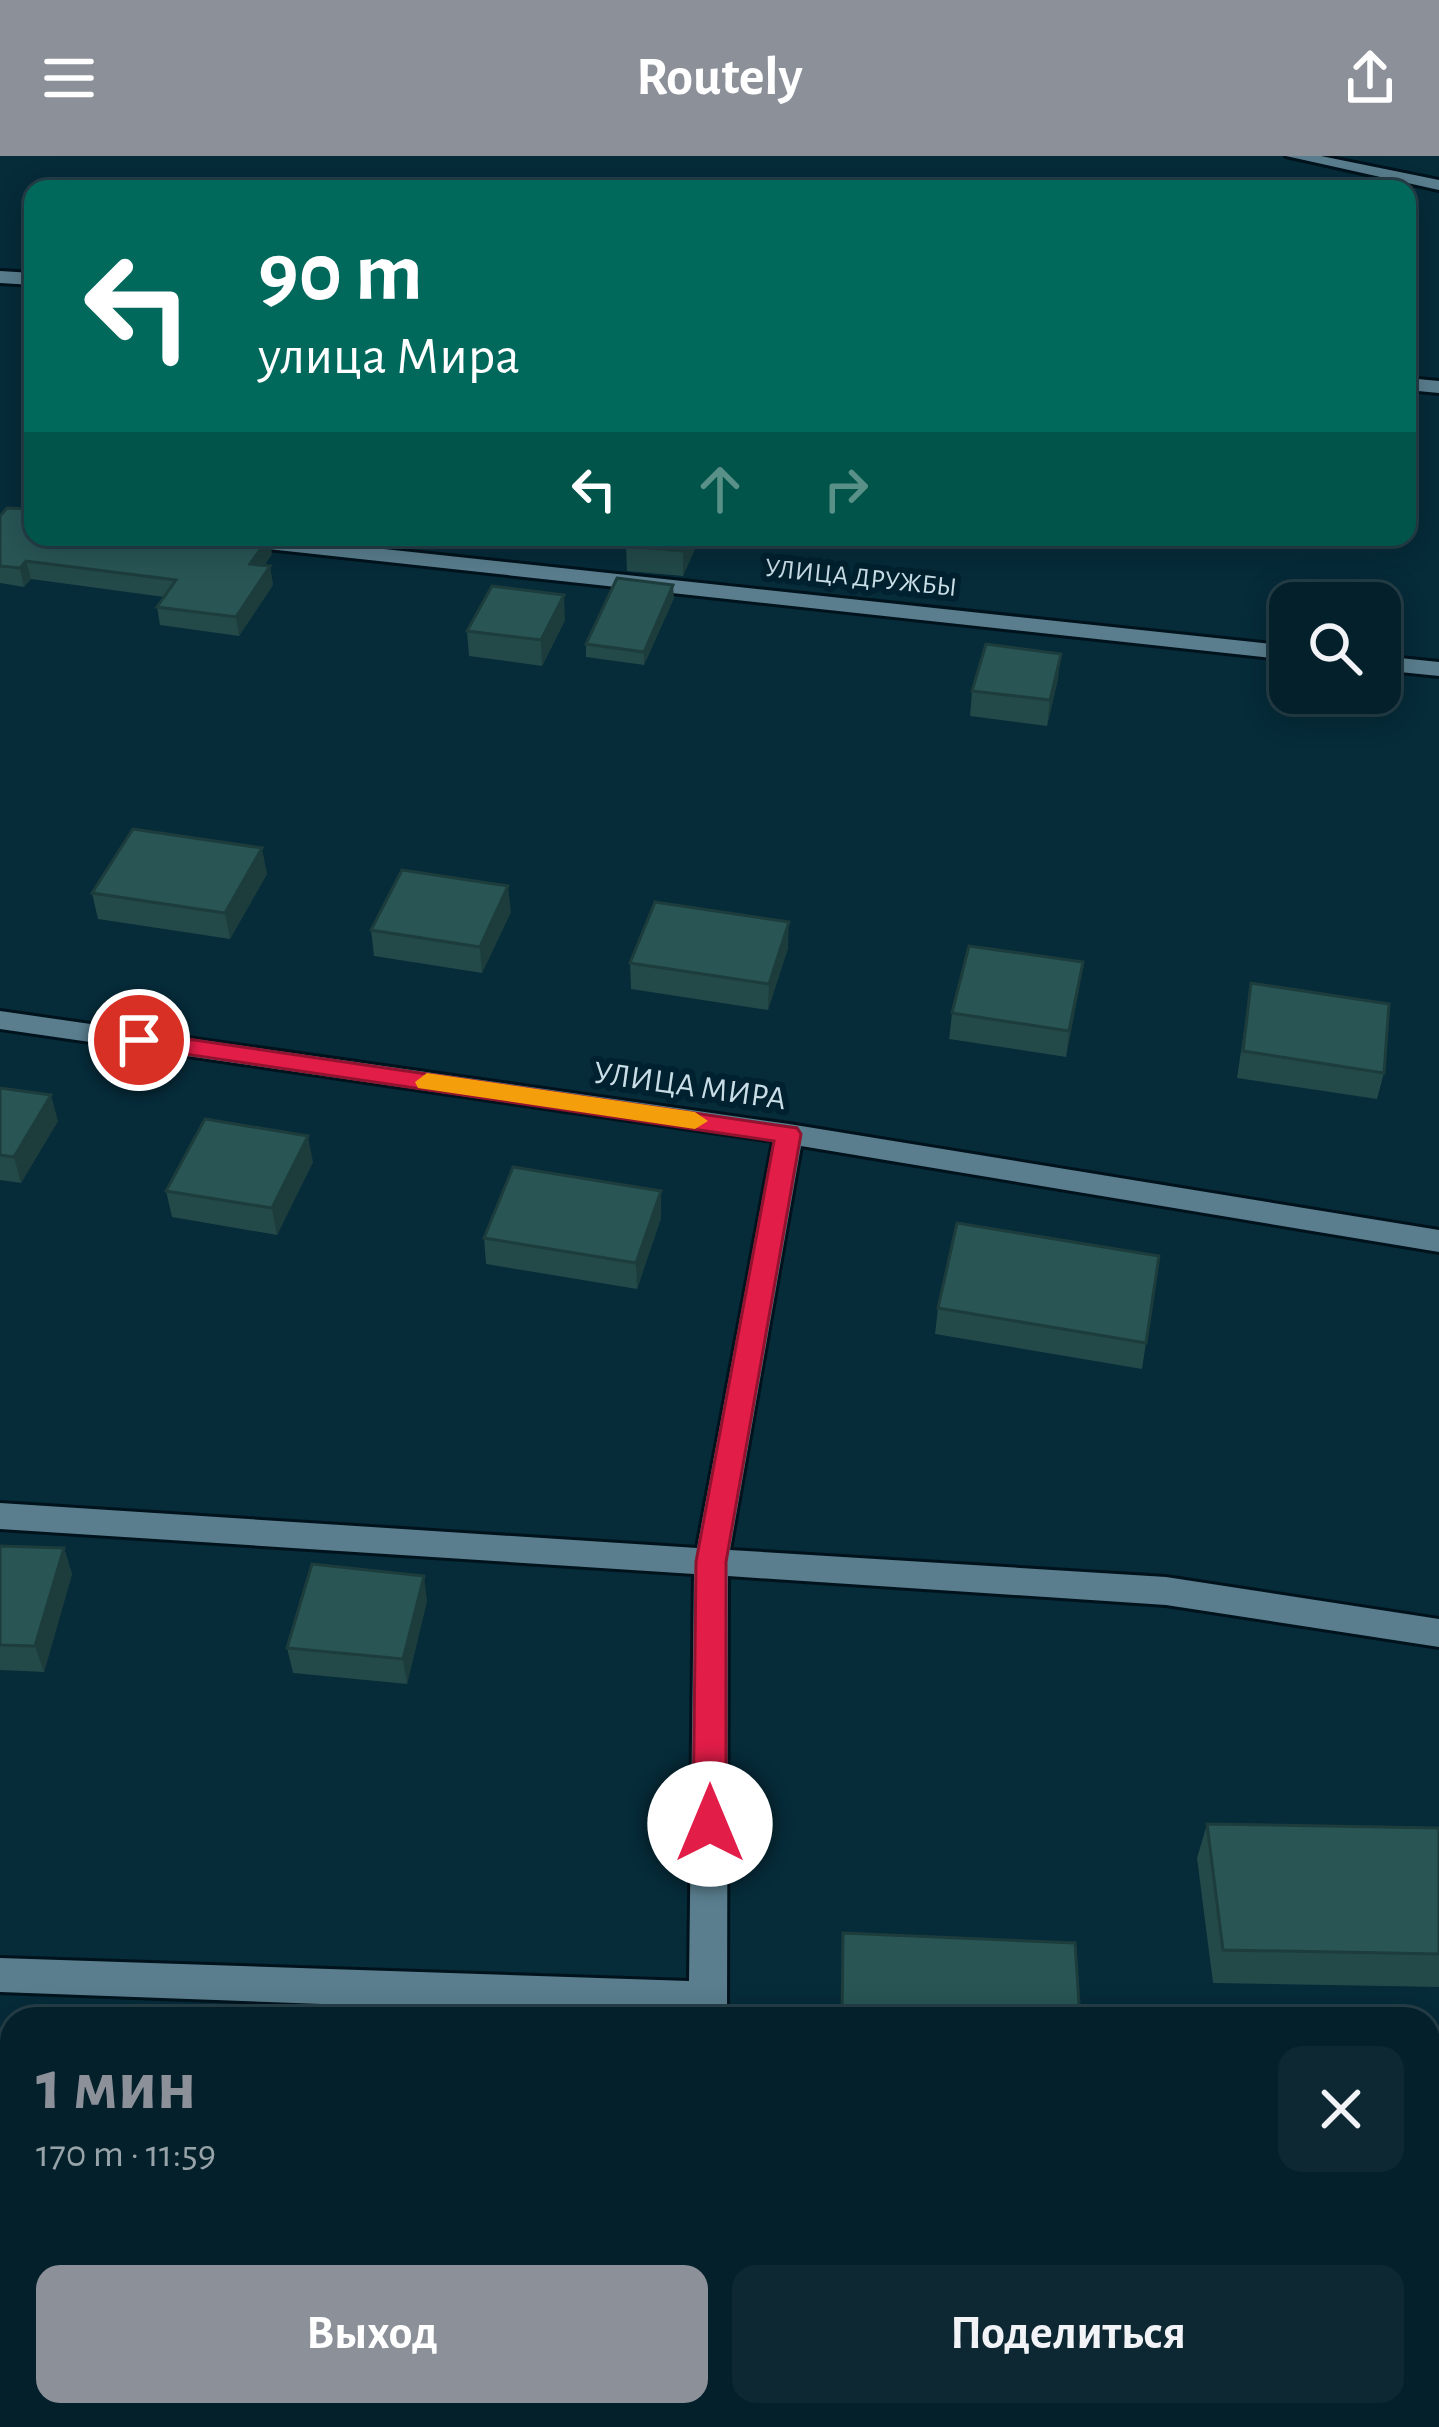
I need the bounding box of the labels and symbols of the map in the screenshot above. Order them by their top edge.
street label: УЛИЦА ДРУЖБЫ [763,554,958,601]
pin [88,989,190,1091]
street label: УЛИЦА МИРА [591,1057,788,1116]
position arrow [647,1761,773,1887]

